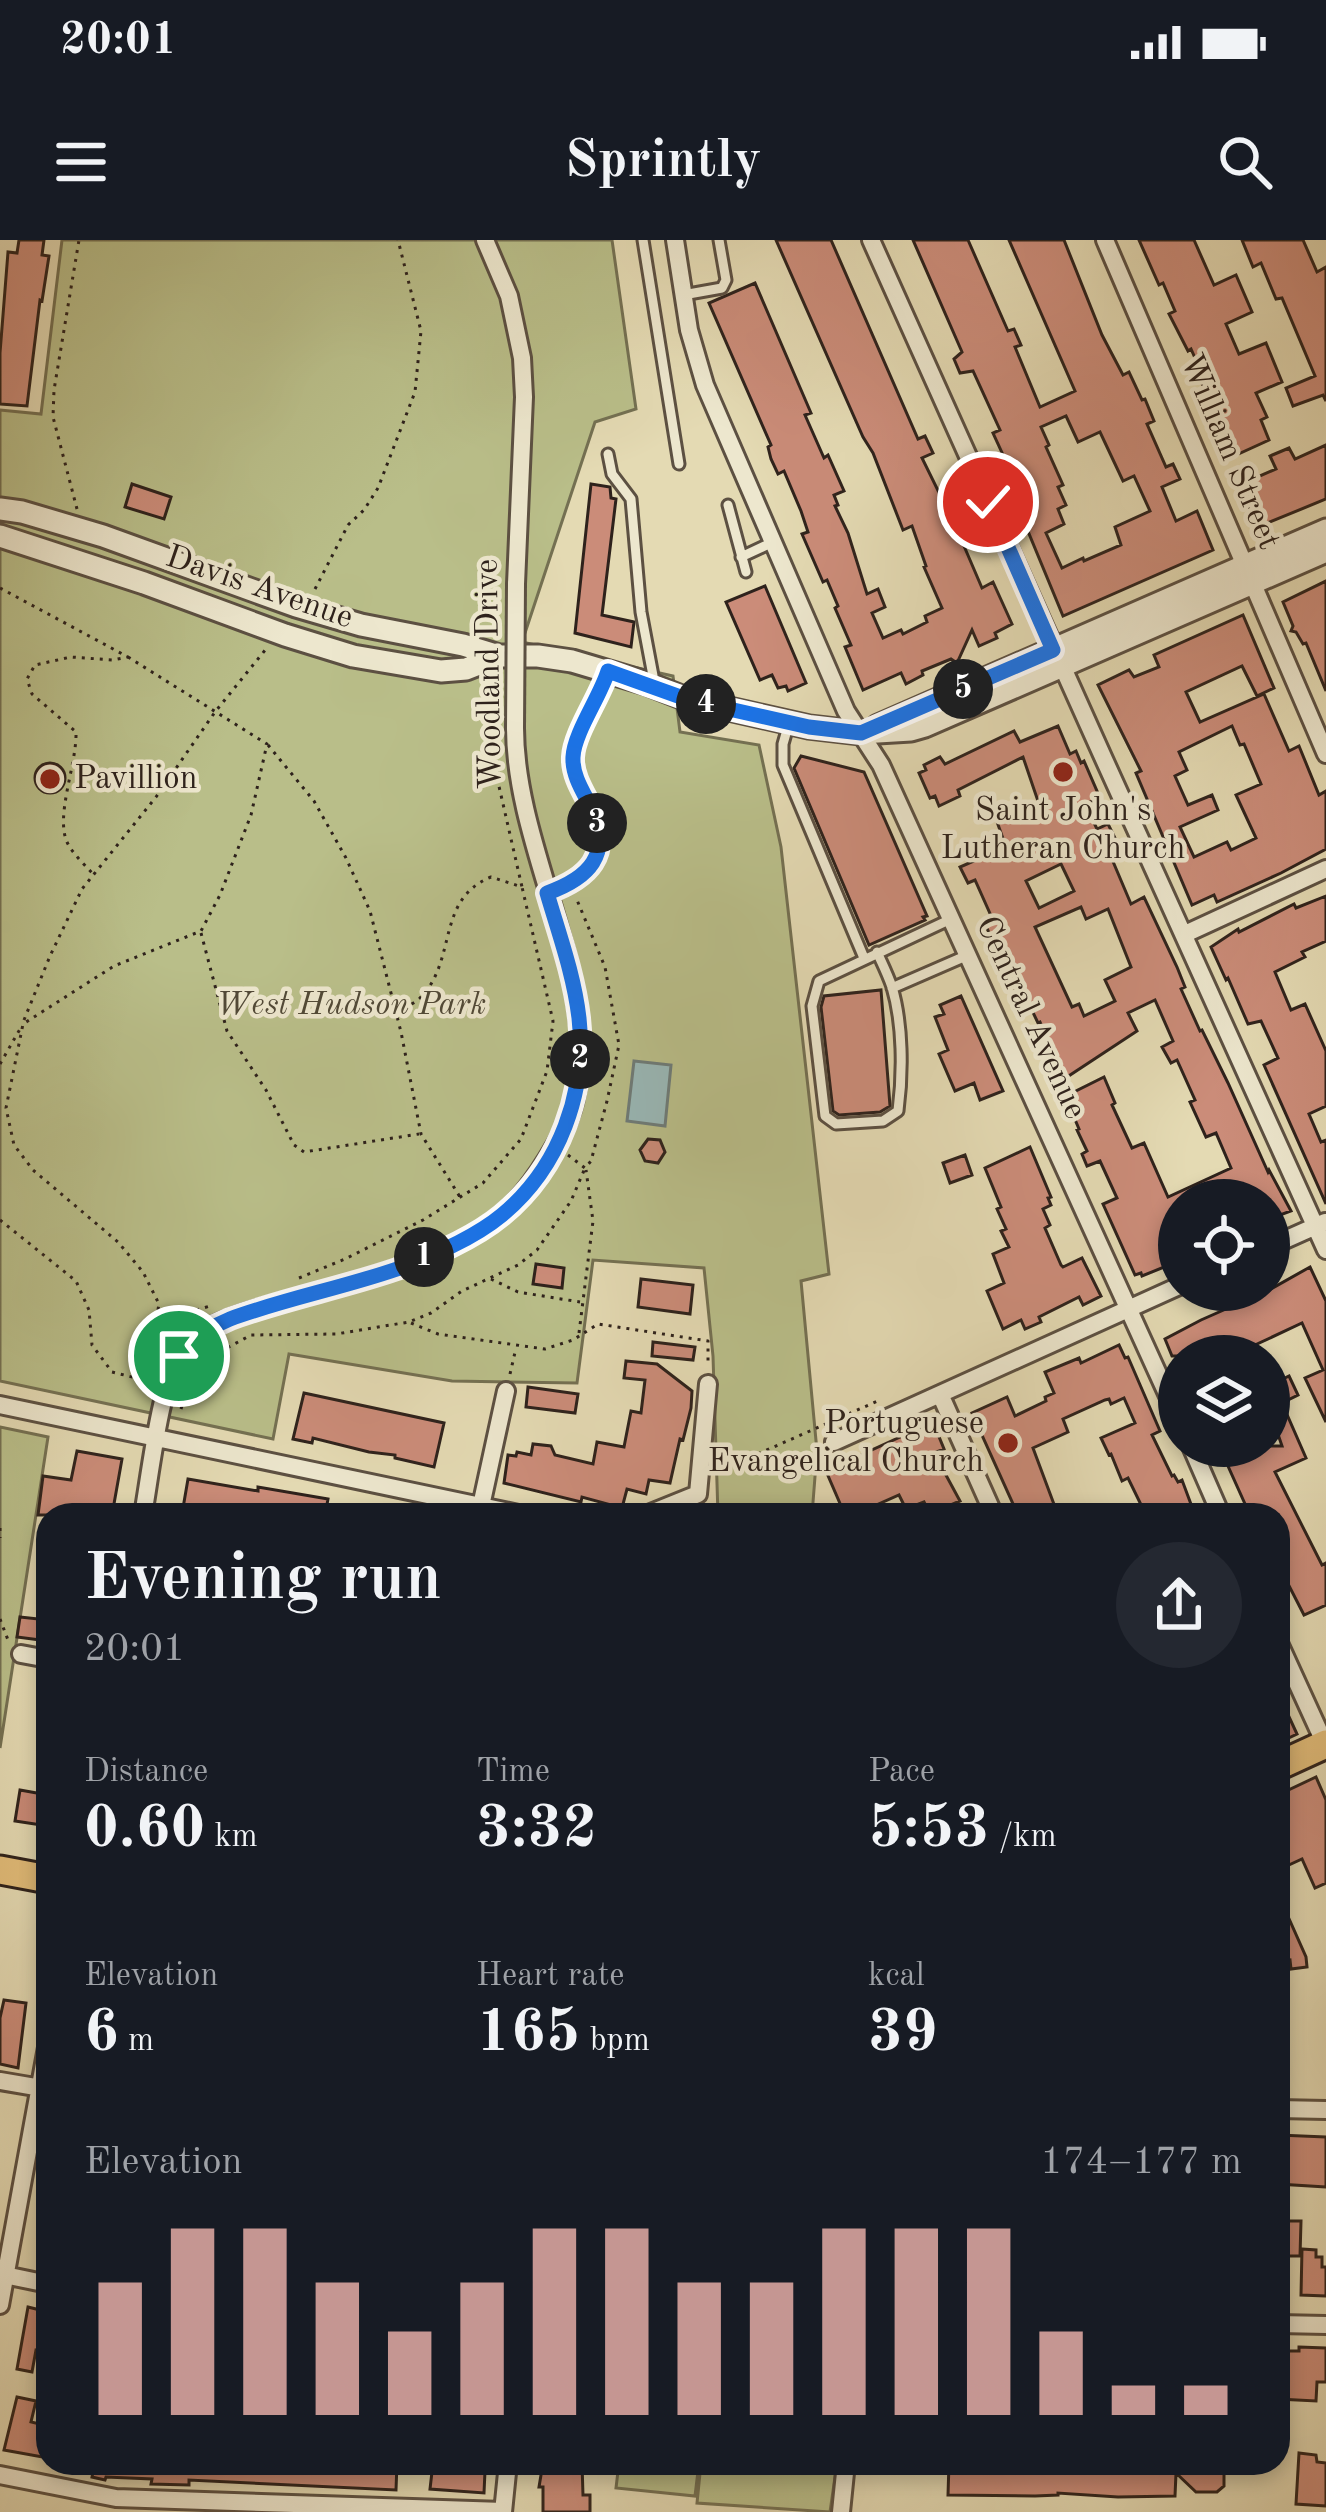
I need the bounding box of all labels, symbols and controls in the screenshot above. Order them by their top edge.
text: 20:01 [60,19,177,64]
icon: menu [48,129,114,195]
icon: search [1212,129,1278,195]
text: Sprintly [565,135,761,189]
street label: William Street [1173,350,1285,554]
pin [937,451,1039,553]
icon: check [955,469,1021,535]
street label: Davis Avenue [161,541,357,635]
street label: Woodland Drive [471,558,509,790]
pin: 5 [933,659,993,719]
text: 5 [953,672,973,705]
pin: 4 [676,674,736,734]
text: 4 [696,687,716,720]
marker: Saint John's Lutheran Church [1050,759,1076,785]
place label: Pavillion [74,763,198,796]
marker: Pavillion [37,766,63,792]
pin: 3 [567,793,627,853]
place label: Saint John's Lutheran Church [941,795,1185,866]
text: 3 [587,806,607,839]
street label: Central Avenue [969,912,1091,1124]
park label: West Hudson Park [216,989,486,1022]
pin: 2 [550,1029,610,1089]
text: 2 [570,1042,590,1075]
map controls [1158,1179,1290,1467]
button: locate [1158,1179,1290,1311]
pin: 1 [394,1227,454,1287]
text: 1 [414,1240,434,1273]
pin [128,1305,230,1407]
icon: arrive [146,1323,212,1389]
button: layers [1158,1335,1290,1467]
place label: Portuguese Evangelical Church [707,1408,984,1479]
marker: Portuguese Evangelical Church [995,1430,1021,1456]
button: share [1116,1542,1242,1668]
text: Evening run [84,1548,442,1614]
text: 20:01 [84,1630,185,1669]
text: Distance [84,1756,208,1789]
text: Time [476,1756,550,1789]
text: Pace [868,1756,935,1789]
text: 0.60 [84,1800,205,1860]
text: 3:32 [476,1800,597,1860]
text: 5:53 [868,1800,989,1860]
text: km [205,1821,258,1854]
text: /km [989,1821,1057,1854]
text: Elevation [84,1960,218,1993]
text: Heart rate [476,1960,624,1993]
text: kcal [868,1960,925,1993]
text: 6 [84,2004,119,2064]
text: 165 [476,2004,580,2064]
text: 39 [868,2004,938,2064]
text: m [119,2025,154,2058]
text: bpm [580,2025,650,2058]
text: Elevation [84,2143,243,2182]
text: 174–177 m [1040,2143,1242,2182]

